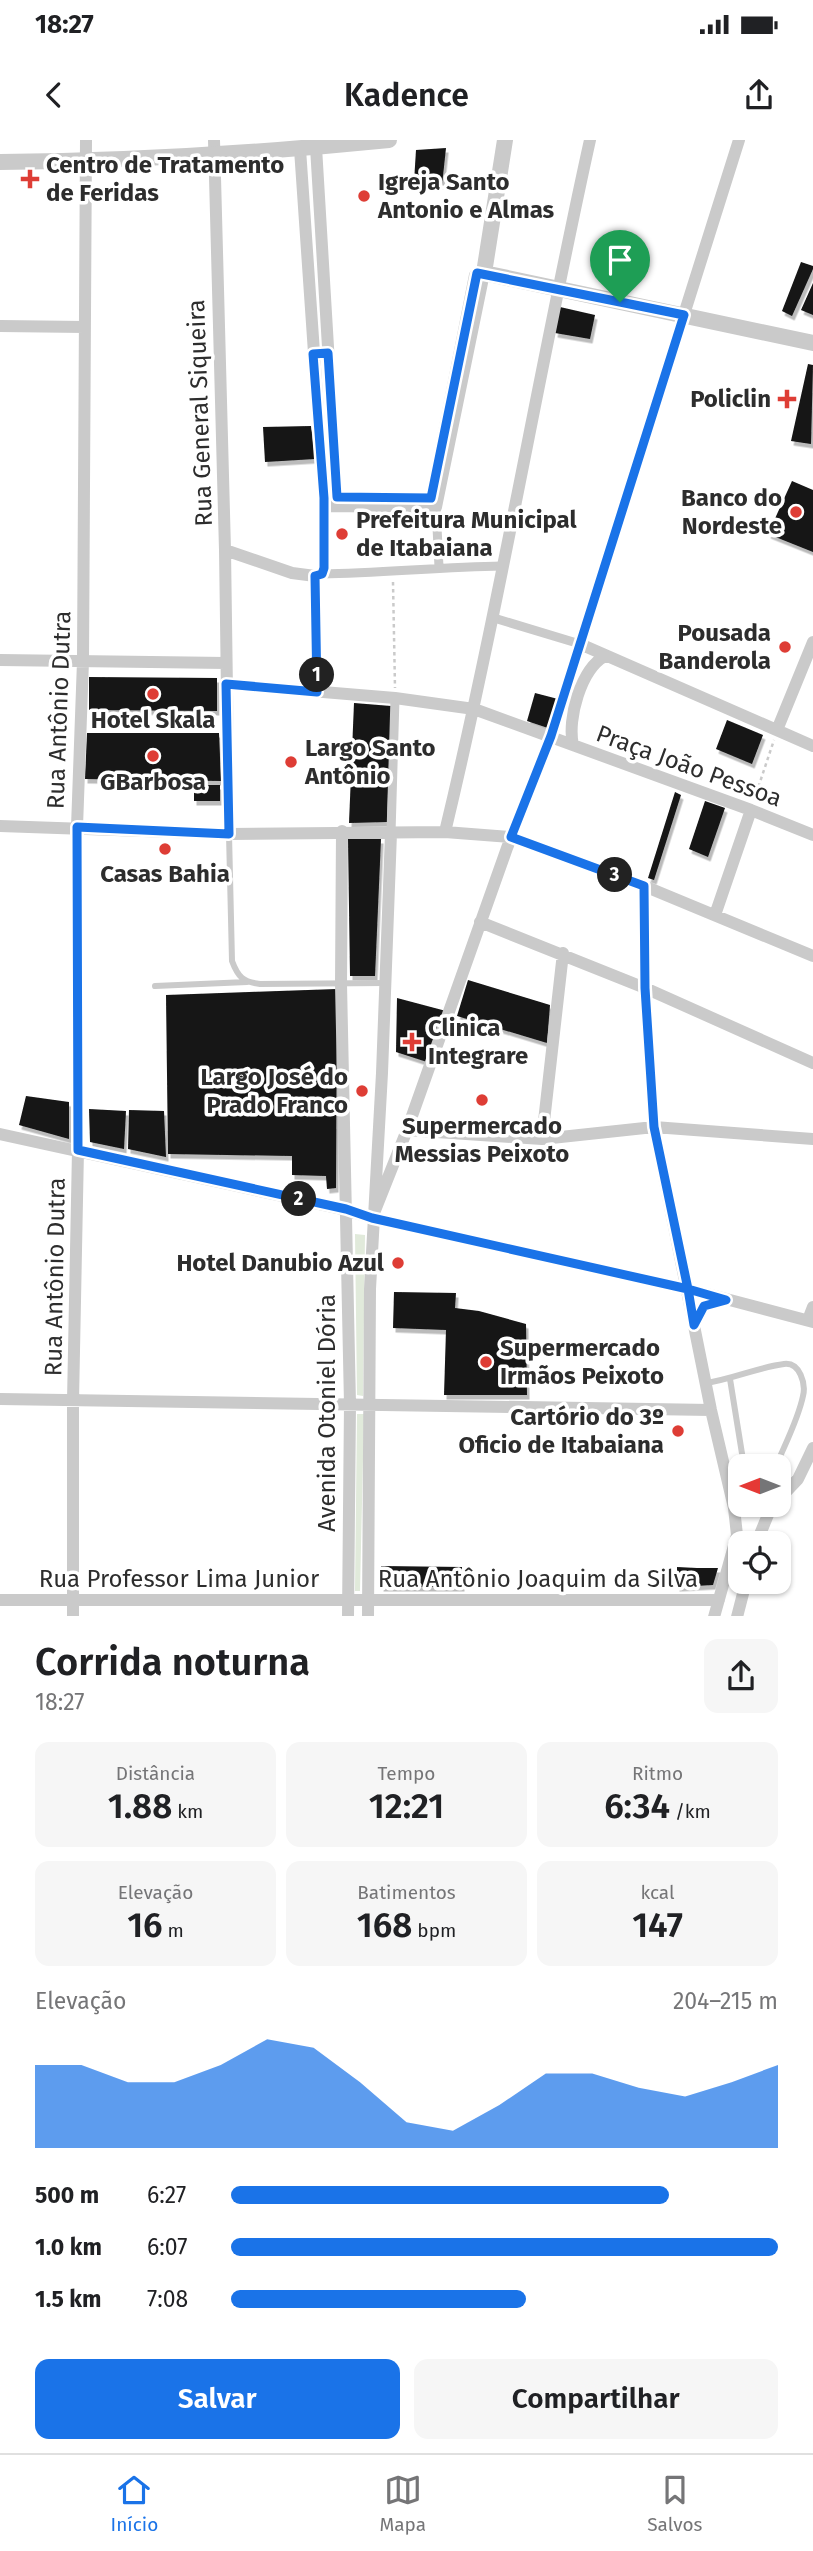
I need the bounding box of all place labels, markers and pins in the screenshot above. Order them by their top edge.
place label: Centro de Tratamento de Feridas [46,151,284,207]
place label: Igreja Santo Antonio e Almas [377,168,555,224]
marker: Centro de Tratamento de Feridas [20,169,40,189]
marker: Igreja Santo Antonio e Almas [356,188,372,204]
pin [590,230,650,302]
place label: Policlin [690,385,771,413]
marker: Policlin [777,389,797,409]
place label: Banco do Nordeste [681,484,782,540]
marker: Banco do Nordeste [788,504,804,520]
place label: Prefeitura Municipal de Itabaiana [356,506,577,562]
marker: Prefeitura Municipal de Itabaiana [334,526,350,542]
place label: Pousada Banderola [658,619,771,675]
marker: Pousada Banderola [777,639,793,655]
pin: 1 [300,658,334,692]
marker: Hotel Skala [145,686,161,702]
place label: Hotel Skala [91,706,215,734]
place label: Largo Santo Antônio [304,734,436,790]
marker: GBarbosa [145,748,161,764]
marker: Largo Santo Antônio [283,754,299,770]
place label: GBarbosa [100,768,206,796]
marker: Casas Bahia [157,841,173,857]
pin: 3 [598,858,632,892]
place label: Casas Bahia [100,860,230,888]
place label: Clinica Integrare [428,1014,528,1070]
marker: Clinica Integrare [402,1032,422,1052]
place label: Largo José do Prado Franco [200,1063,348,1119]
marker: Largo José do Prado Franco [354,1083,370,1099]
marker: Supermercado Messias Peixoto [474,1092,490,1108]
place label: Supermercado Messias Peixoto [395,1112,569,1168]
pin: 2 [282,1182,316,1216]
place label: Hotel Danubio Azul [176,1249,385,1277]
marker: Hotel Danubio Azul [390,1255,406,1271]
place label: Supermercado Irmãos Peixoto [500,1334,664,1390]
marker: Supermercado Irmãos Peixoto [478,1354,494,1370]
place label: Cartório do 3º Oficio de Itabaiana [458,1403,664,1459]
marker: Cartório do 3º Oficio de Itabaiana [670,1423,686,1439]

